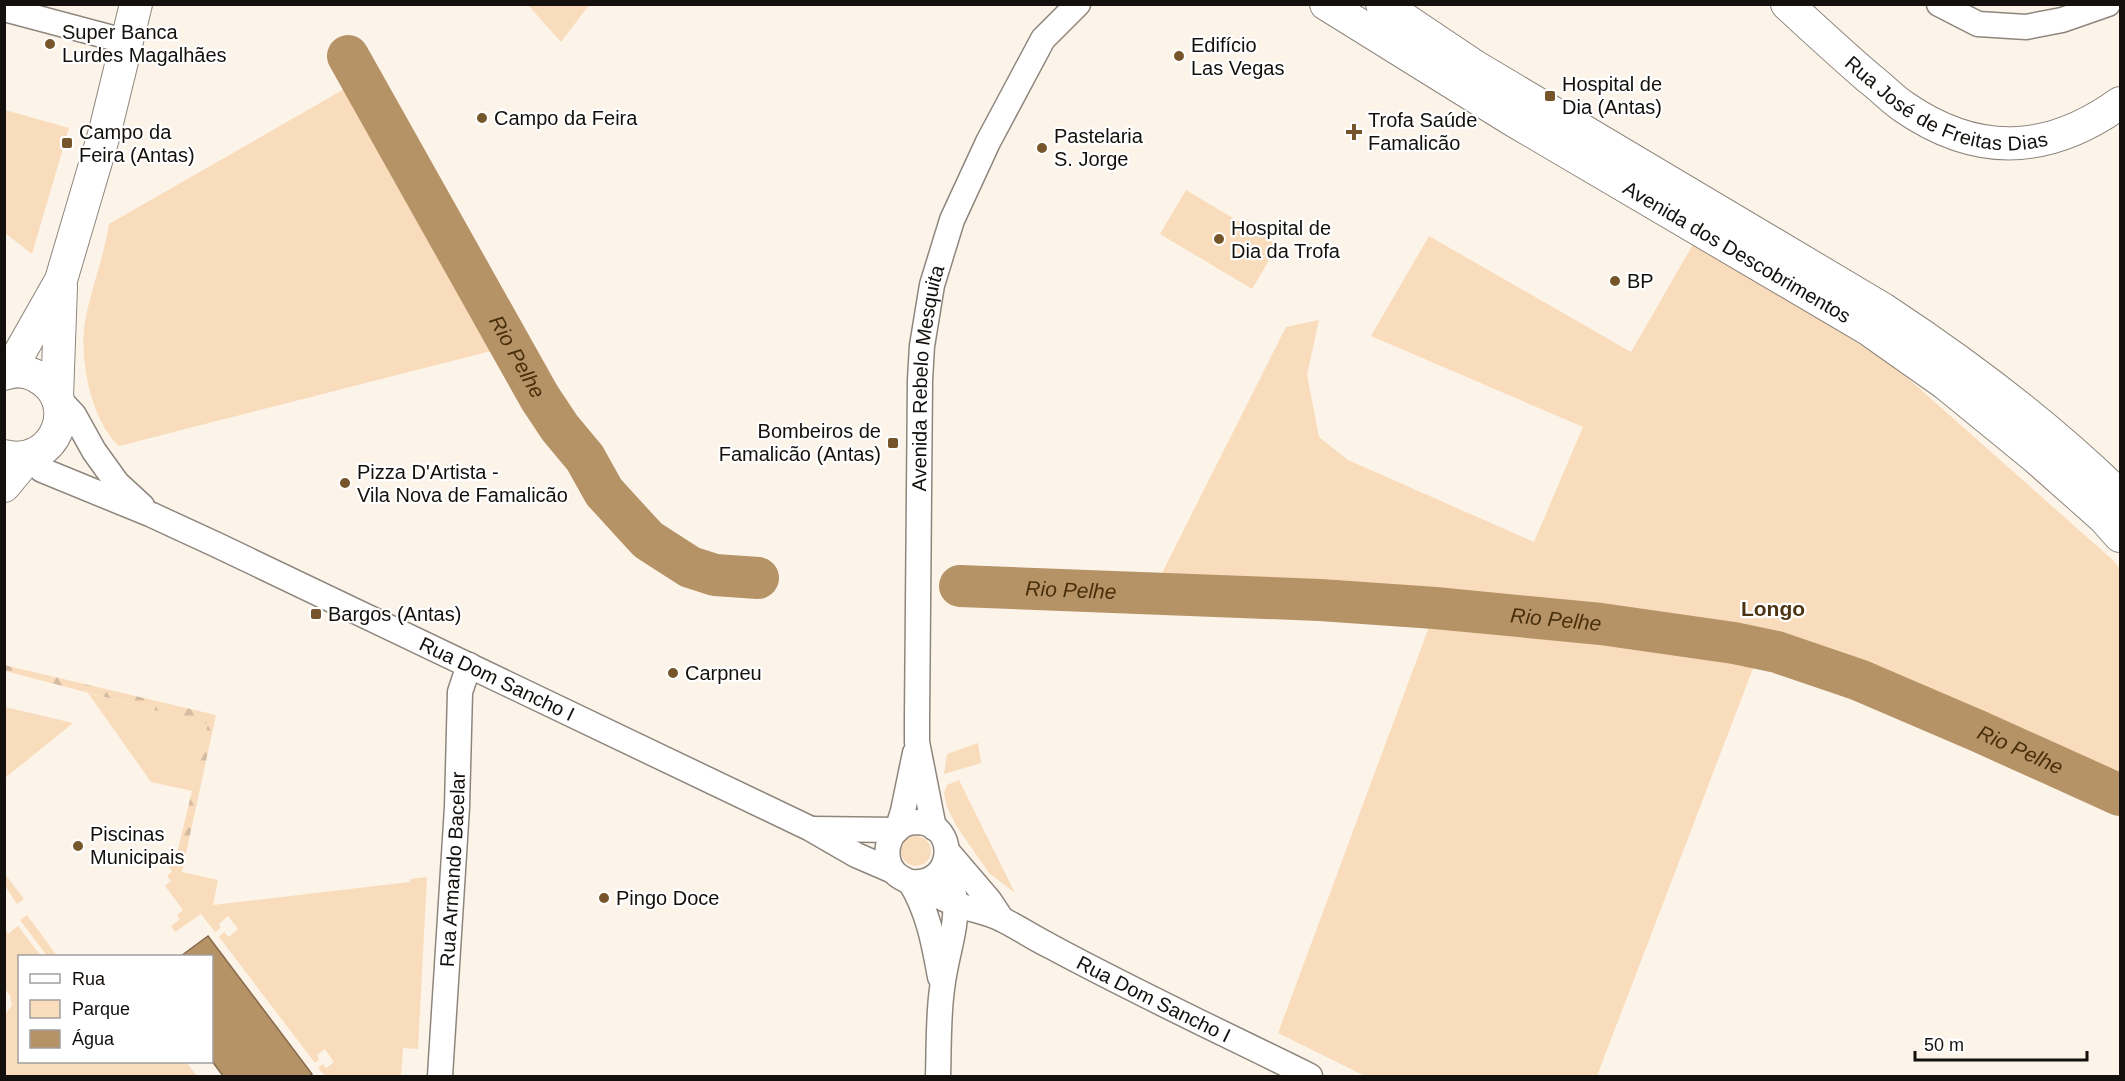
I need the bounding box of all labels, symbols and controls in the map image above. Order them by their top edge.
place label: Super Banca Lurdes Magalhães [62,21,227,66]
place label: Edifício Las Vegas [1191,34,1284,79]
marker: Super Banca Lurdes Magalhães [43,37,57,51]
marker: Edifício Las Vegas [1172,49,1186,63]
street label: Rua José de Freitas Dias [1841,51,2050,154]
place label: Hospital de Dia (Antas) [1562,73,1662,118]
marker: Hospital de Dia (Antas) [1543,89,1557,103]
place label: Campo da Feira [494,107,638,129]
place label: Trofa Saúde Famalicão [1368,109,1477,154]
marker: Campo da Feira [475,111,489,125]
place label: Campo da Feira (Antas) [79,121,195,166]
marker: Trofa Saúde Famalicão [1345,123,1363,141]
place label: Pastelaria S. Jorge [1054,125,1144,170]
marker: Campo da Feira (Antas) [60,136,74,150]
marker: Pastelaria S. Jorge [1035,141,1049,155]
street label: Avenida dos Descobrimentos [1619,177,1855,327]
place label: Hospital de Dia da Trofa [1231,217,1341,262]
marker: Hospital de Dia da Trofa [1212,232,1226,246]
street label: Avenida Rebelo Mesquita [908,262,949,492]
place label: BP [1627,270,1654,292]
marker: BP [1608,274,1622,288]
water label: Rio Pelhe [485,311,550,402]
place label: Bombeiros de Famalicão (Antas) [719,420,881,465]
marker: Bombeiros de Famalicão (Antas) [886,436,900,450]
place label: Pizza D'Artista - Vila Nova de Famalicão [357,461,568,506]
marker: Pizza D'Artista - Vila Nova de Famalicão [338,476,352,490]
water label: Rio Pelhe [1025,577,1117,603]
district label: Longo [1741,597,1805,620]
place label: Bargos (Antas) [328,603,461,625]
water label: Rio Pelhe [1509,603,1602,635]
marker: Bargos (Antas) [309,607,323,621]
street label: Rua Dom Sancho I [416,633,578,725]
place label: Carpneu [685,662,762,684]
marker: Carpneu [666,666,680,680]
water label: Rio Pelhe [1974,720,2067,779]
street label: Rua Armando Bacelar [436,771,469,968]
place label: Piscinas Municipais [90,823,184,868]
marker: Piscinas Municipais [71,839,85,853]
place label: Pingo Doce [616,887,719,909]
marker: Pingo Doce [597,891,611,905]
street label: Rua Dom Sancho I [1073,951,1234,1046]
legend [18,955,213,1063]
text: Rua [72,969,106,989]
text: Parque [72,999,130,1019]
scale bar [1915,1024,2088,1062]
text: Água [72,1029,115,1049]
text: 50 m [1924,1035,1964,1055]

